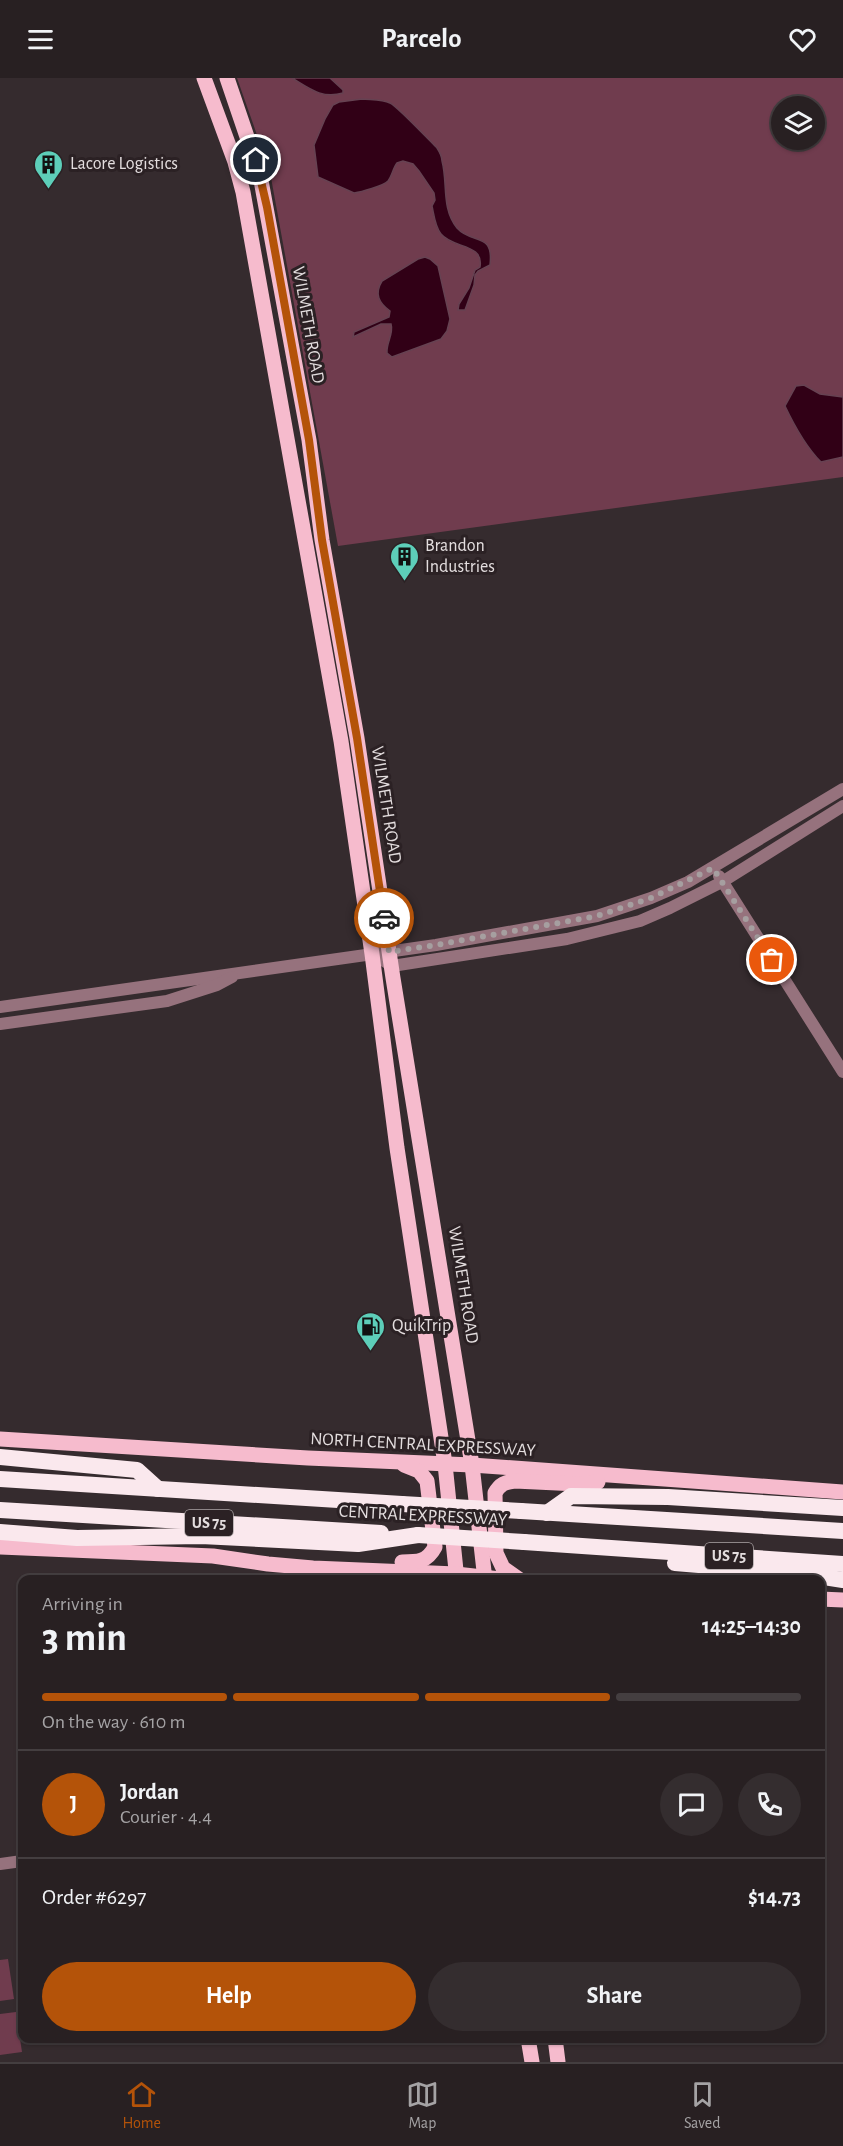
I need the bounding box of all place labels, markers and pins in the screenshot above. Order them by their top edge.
pin [230,134,281,185]
building icon: Lacore Logistics [33,148,65,190]
place label: Lacore Logistics [70,155,178,173]
place label: Brandon Industries [425,537,495,576]
building icon: Brandon Industries [388,540,420,582]
pin [746,934,797,985]
fuel station icon: QuikTrip [355,1310,387,1352]
place label: QuikTrip [392,1317,451,1335]

